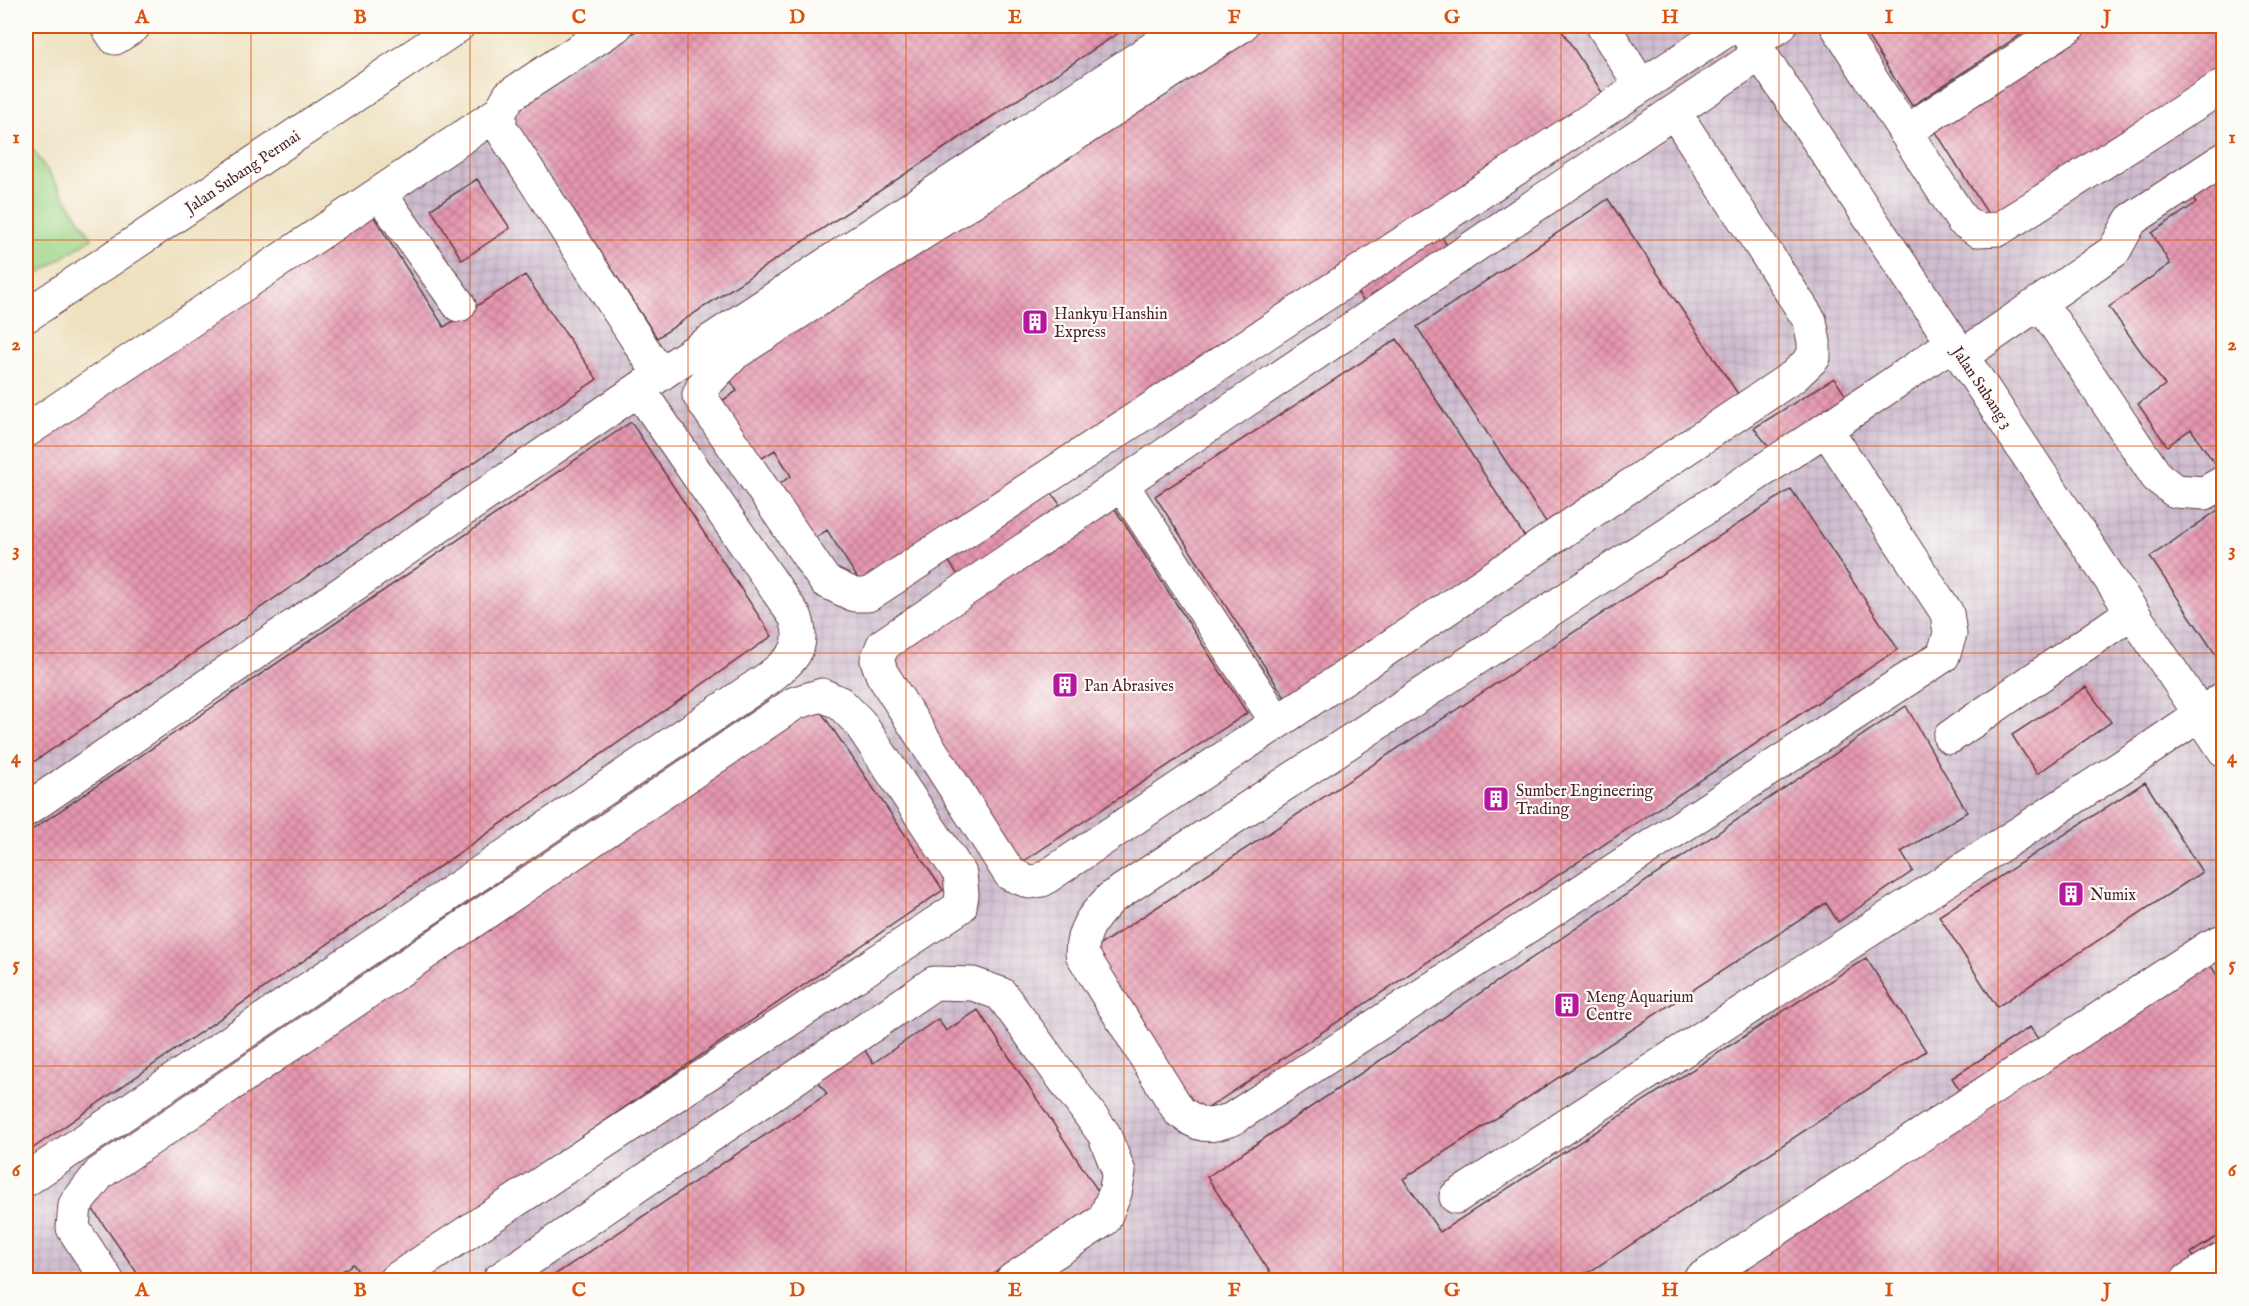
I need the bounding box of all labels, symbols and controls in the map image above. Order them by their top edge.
text: A [134,5,150,30]
text: B [353,5,367,30]
text: C [572,5,586,30]
text: D [789,5,805,30]
text: E [1008,5,1022,30]
text: F [1228,5,1241,30]
text: G [1444,5,1461,30]
text: H [1661,5,1679,30]
text: I [1885,5,1894,30]
text: J [2100,5,2112,30]
text: 1 [12,125,20,150]
text: 1 [2228,125,2236,150]
street label: Jalan Subang Permai [180,127,305,220]
place label: Hankyu Hanshin Express [1054,305,1168,343]
building icon: Hankyu Hanshin Express [1020,307,1050,337]
text: 2 [11,332,21,357]
text: 2 [2227,332,2237,357]
street label: Jalan Subang 3 [1945,341,2016,433]
text: 3 [12,538,20,563]
text: 3 [2228,538,2236,563]
building icon: Pan Abrasives [1050,670,1080,700]
place label: Pan Abrasives [1084,677,1174,697]
text: 4 [11,745,22,770]
text: 4 [2227,745,2238,770]
place label: Sumber Engineering Trading [1516,782,1654,820]
building icon: Sumber Engineering Trading [1481,784,1511,814]
building icon: Numix [2056,879,2086,909]
place label: Numix [2090,886,2136,906]
text: 5 [12,952,20,977]
text: 5 [2228,952,2236,977]
place label: Meng Aquarium Centre [1586,988,1694,1026]
building icon: Meng Aquarium Centre [1552,990,1582,1020]
text: 6 [12,1158,22,1183]
text: 6 [2228,1158,2238,1183]
text: A [134,1278,150,1303]
text: B [353,1278,367,1303]
text: C [572,1278,586,1303]
text: D [789,1278,805,1303]
text: E [1008,1278,1022,1303]
text: F [1228,1278,1241,1303]
text: G [1444,1278,1461,1303]
text: H [1661,1278,1679,1303]
text: I [1885,1278,1894,1303]
text: J [2100,1278,2112,1303]

